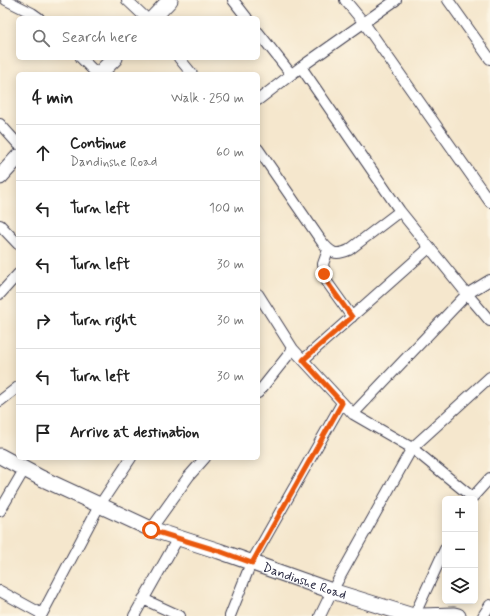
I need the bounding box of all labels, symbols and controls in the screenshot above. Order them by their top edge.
search box [16,16,260,60]
icon: search [30,27,52,49]
text: Search here [62,28,138,48]
text: 4 min [32,87,73,109]
text: Walk · 250 m [171,90,244,107]
text: Continue [70,134,126,154]
icon: ahead [32,142,54,164]
text: 60 m [216,144,244,161]
text: Dandinshe Road [70,154,157,171]
icon: left [32,198,54,220]
text: Turn left [70,199,130,219]
text: 100 m [209,200,244,217]
icon: left [32,254,54,276]
text: Turn left [70,255,130,275]
text: 30 m [217,256,244,273]
route end [315,265,333,283]
icon: right [32,310,54,332]
text: Turn right [70,311,137,331]
text: 30 m [217,312,244,329]
icon: left [32,366,54,388]
text: Turn left [70,367,130,387]
text: 30 m [217,368,244,385]
icon: arrive [32,422,54,444]
text: Arrive at destination [70,423,199,443]
map controls [442,496,478,604]
button: + [442,496,478,532]
route start [142,521,160,539]
button: − [442,532,478,568]
street label: Dandinshe Road [261,559,348,603]
button: layers [442,568,478,604]

